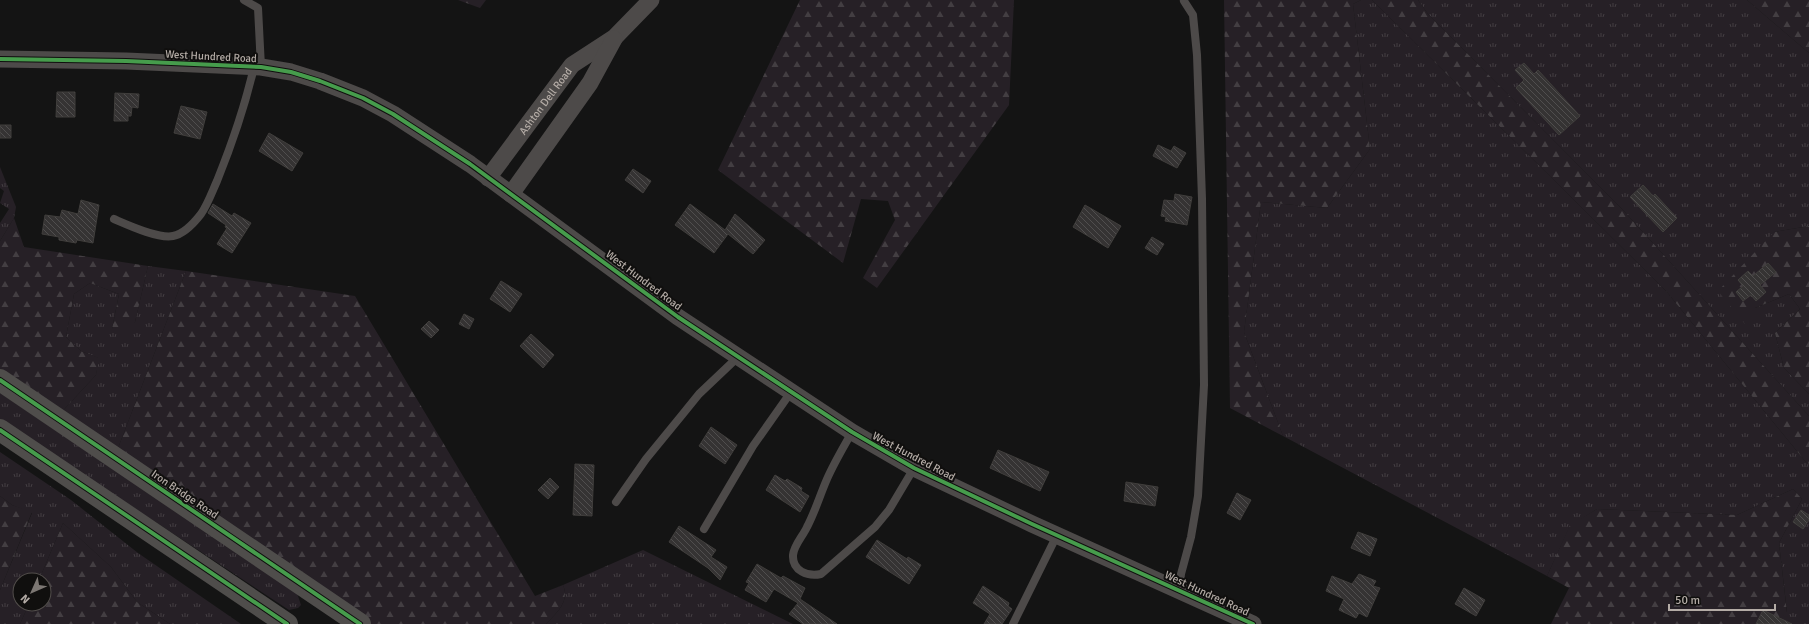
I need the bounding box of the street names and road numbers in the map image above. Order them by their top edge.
street label: West Hundred Road [165,48,257,65]
street label: Ashton Dell Road [516,65,575,137]
street label: West Hundred Road [603,248,684,313]
street label: West Hundred Road [870,429,958,484]
street label: Iron Bridge Road [149,467,221,522]
street label: West Hundred Road [1162,568,1251,619]

